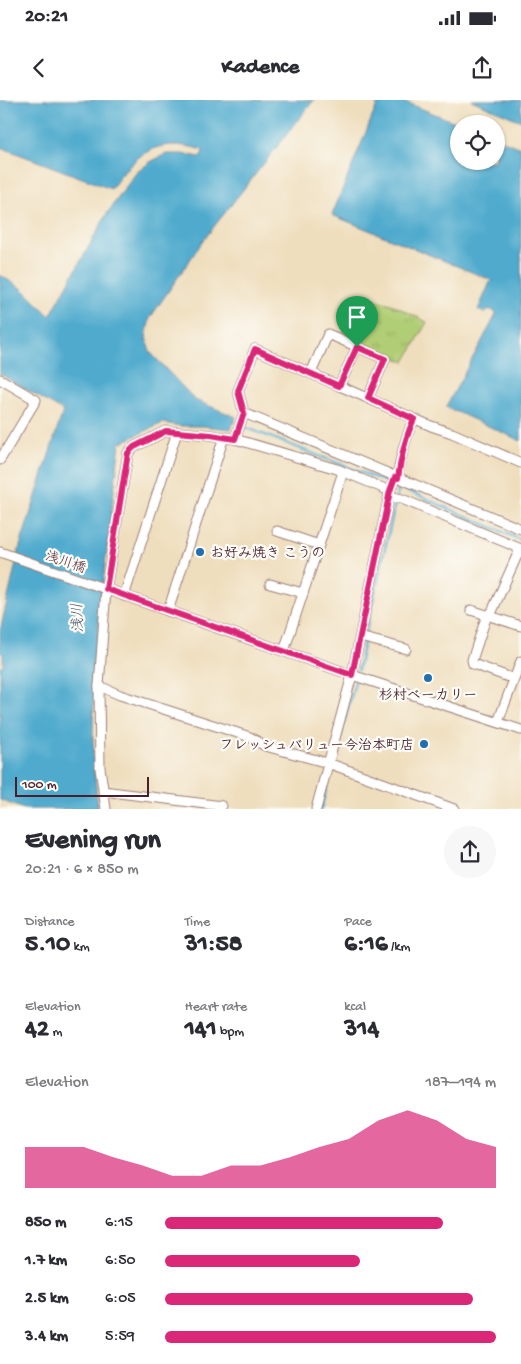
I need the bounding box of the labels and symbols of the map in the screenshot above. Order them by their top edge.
pin [336,296,378,347]
marker: お好み焼き こうの [194,546,206,558]
place label: お好み焼き こうの [210,546,325,563]
street label: 浅川橋 [43,548,88,578]
water label: 浅川 [68,602,89,633]
marker: 杉村ベーカリー [422,672,434,684]
place label: 杉村ベーカリー [379,687,477,705]
place label: フレッシュバリュー今治本町店 [219,738,414,755]
marker: フレッシュバリュー今治本町店 [418,738,430,750]
scale bar [15,774,149,797]

